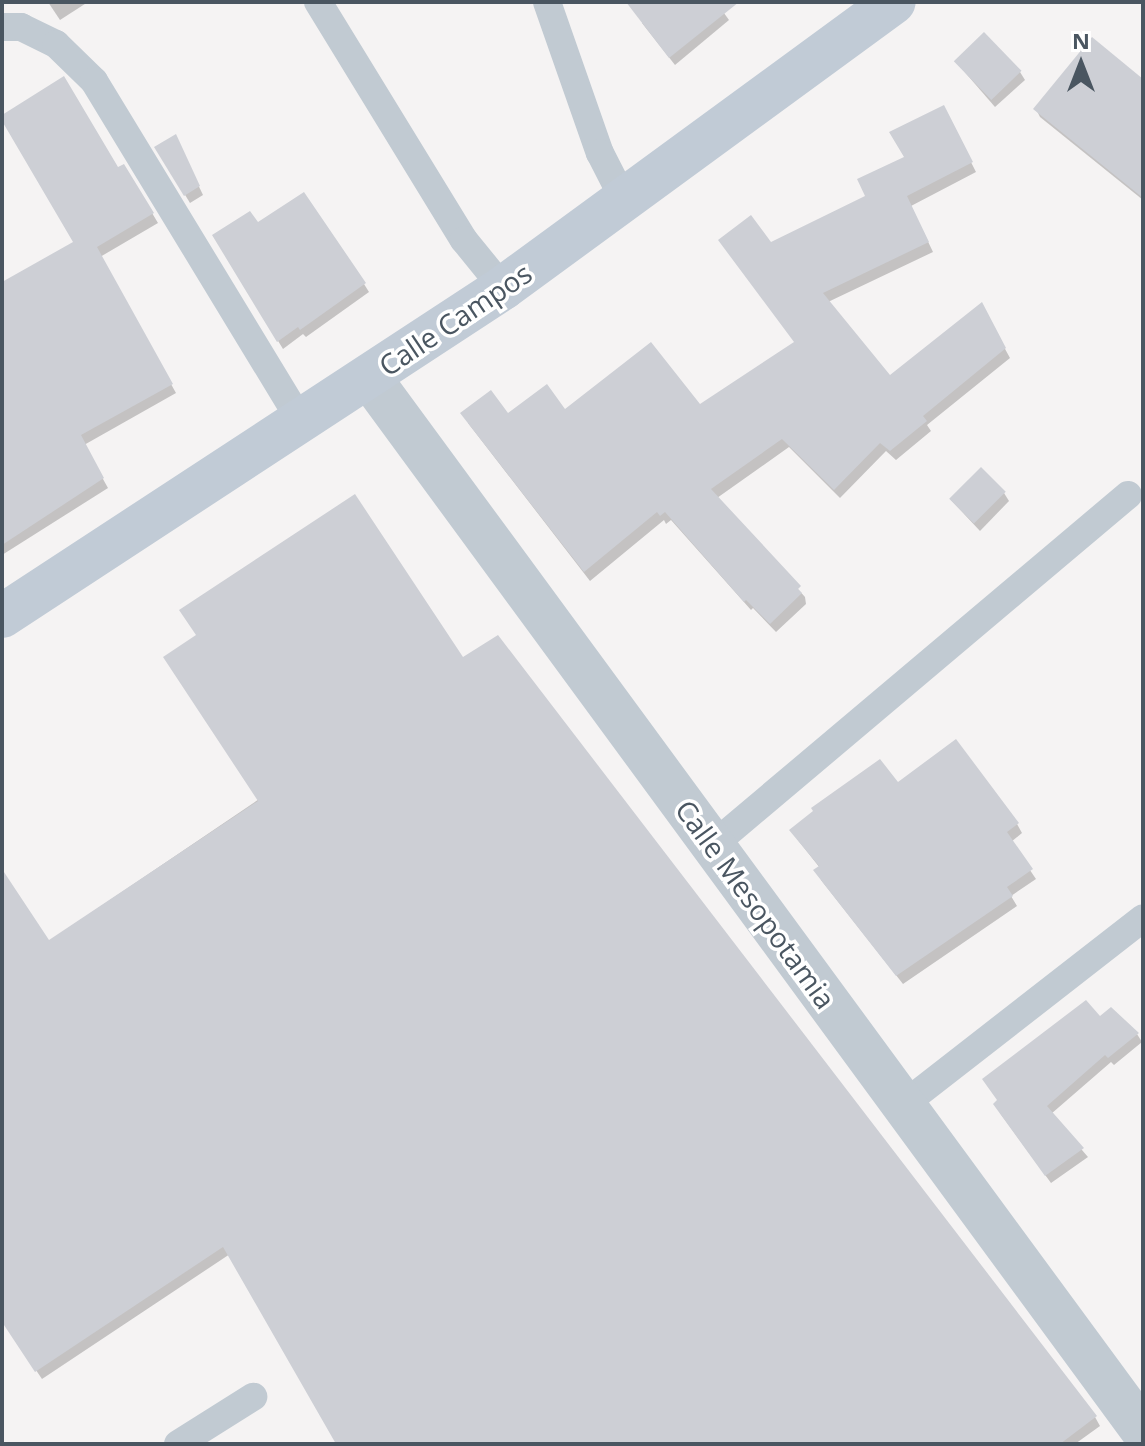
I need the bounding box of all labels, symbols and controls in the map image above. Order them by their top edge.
north arrow [1041,24,1121,104]
text: N [1072,25,1090,55]
street label: Calle Campos [372,256,538,382]
street label: Calle Mesopotamia [669,793,843,1015]

